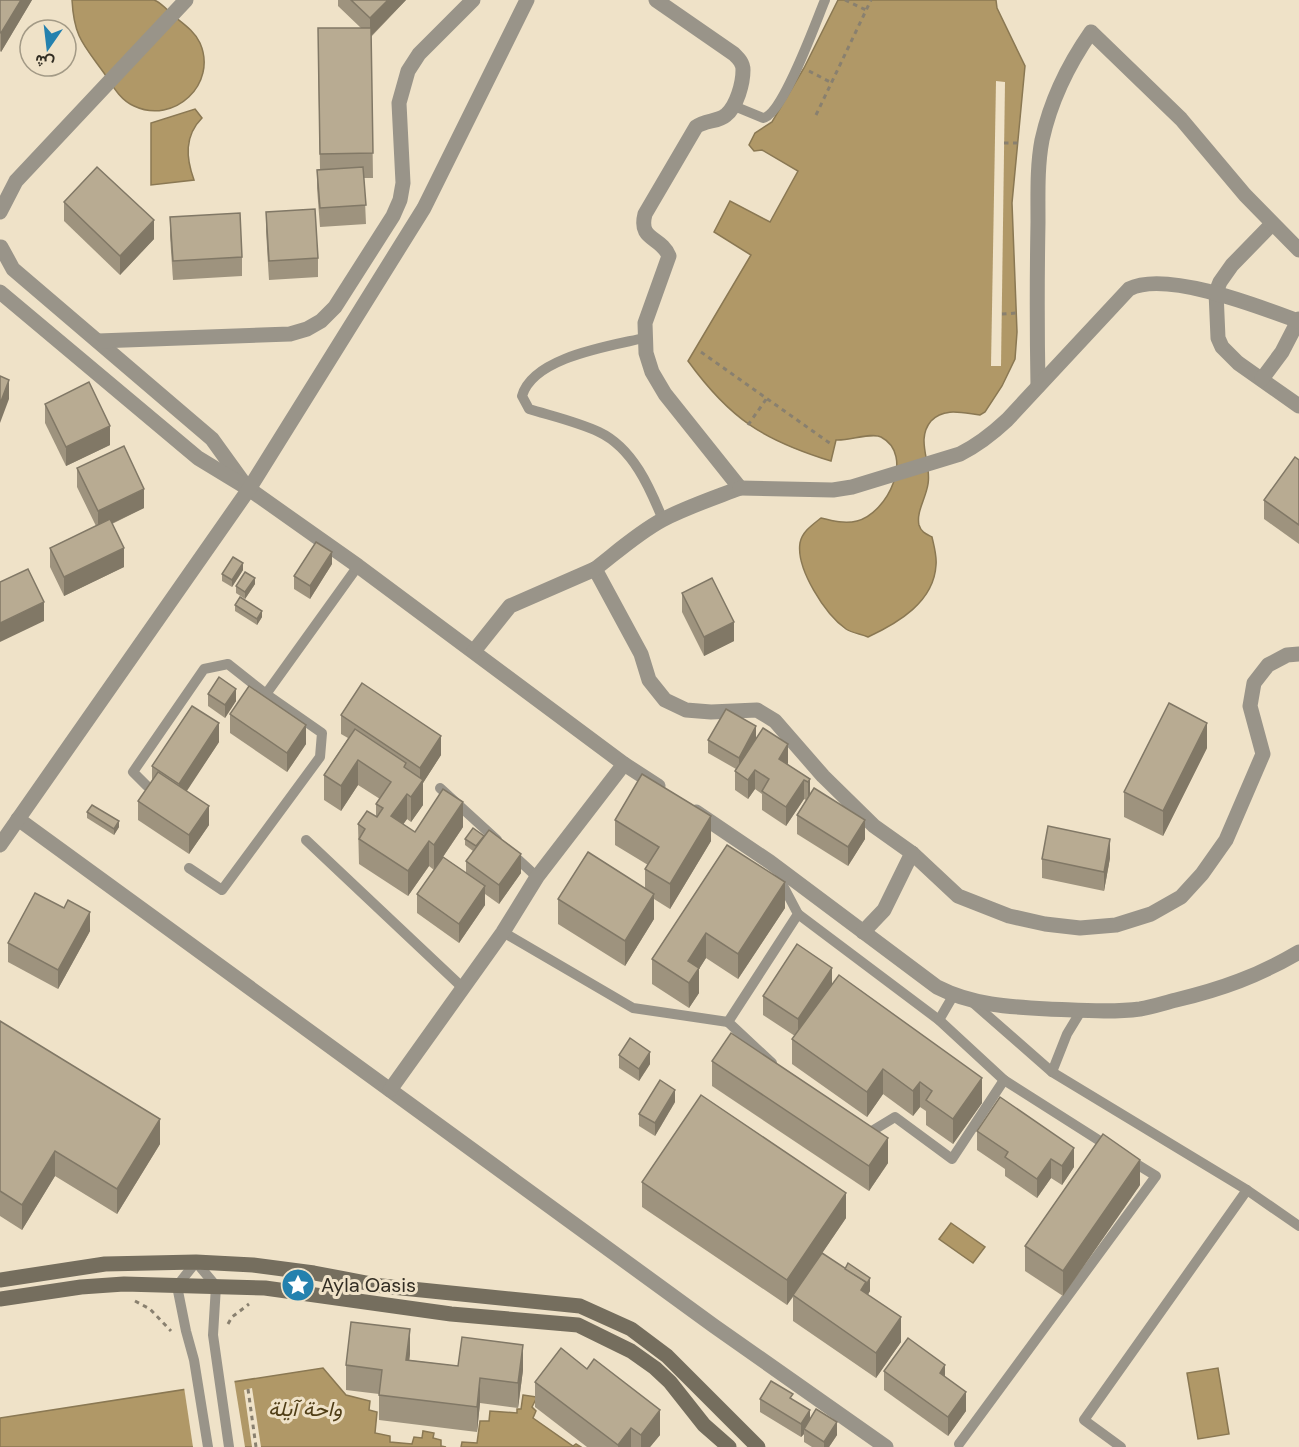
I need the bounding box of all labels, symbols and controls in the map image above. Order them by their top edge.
north arrow [18,18,78,78]
text: ش [33,50,56,75]
place icon: Ayla Oasis [280,1267,316,1303]
place label: Ayla Oasis [321,1272,416,1298]
water label: واحة آيلة [268,1395,343,1423]

